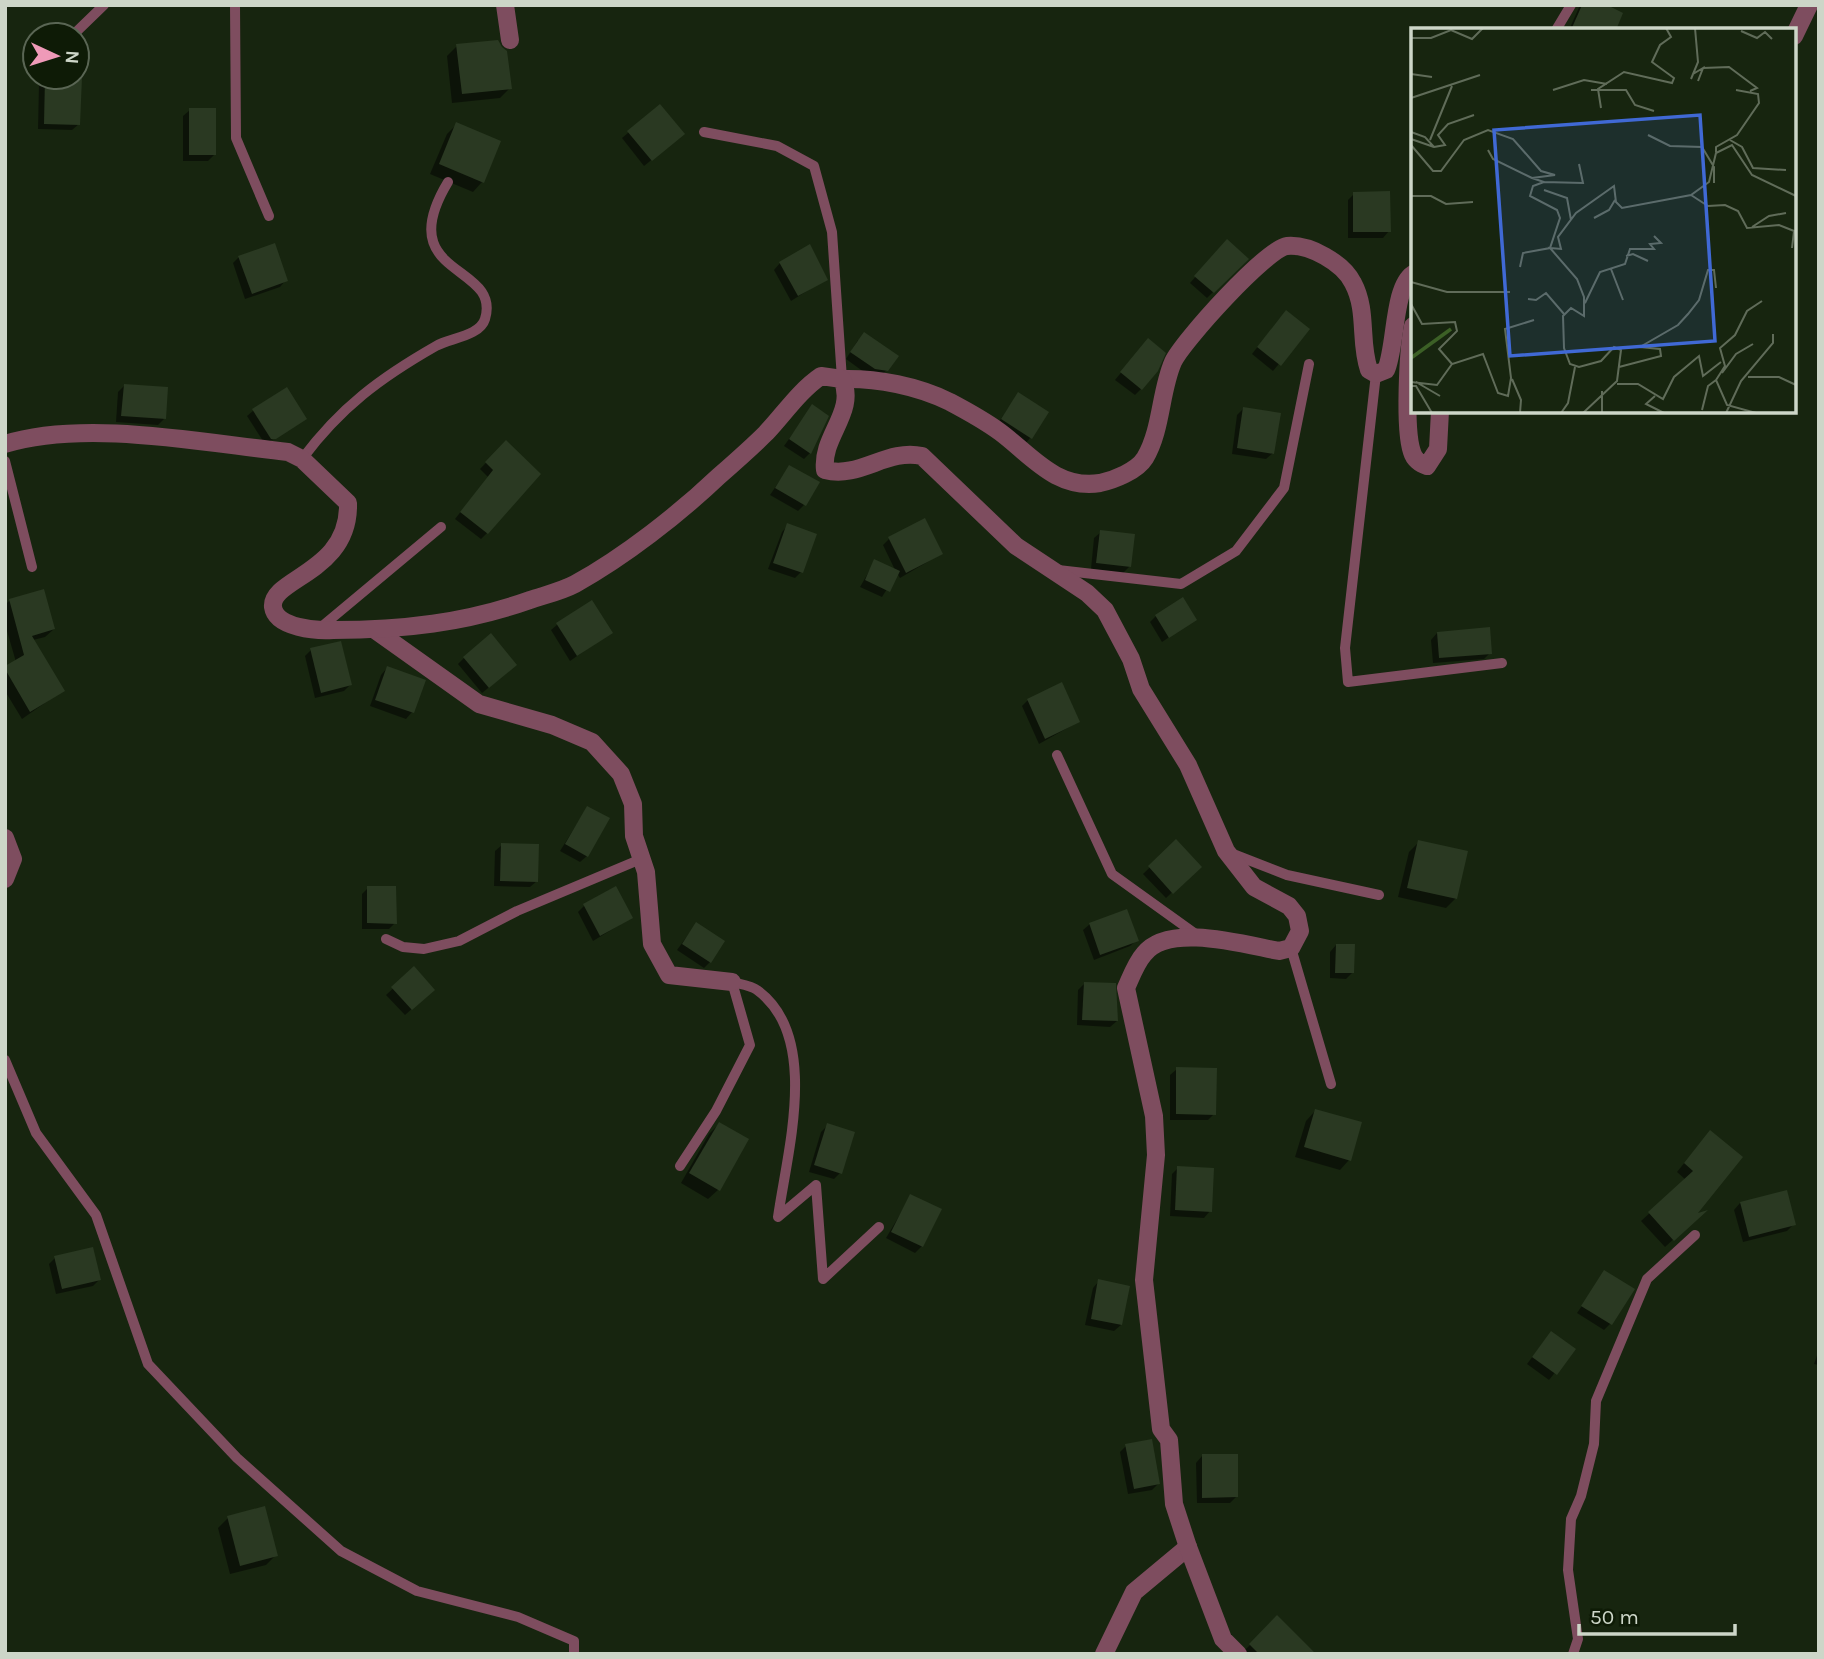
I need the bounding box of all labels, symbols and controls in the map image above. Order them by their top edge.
north arrow [21,21,91,91]
inset map [1411,28,1796,413]
text: N [61,50,83,65]
scale bar [1579,1592,1735,1636]
text: 50 m [1590,1605,1639,1629]

